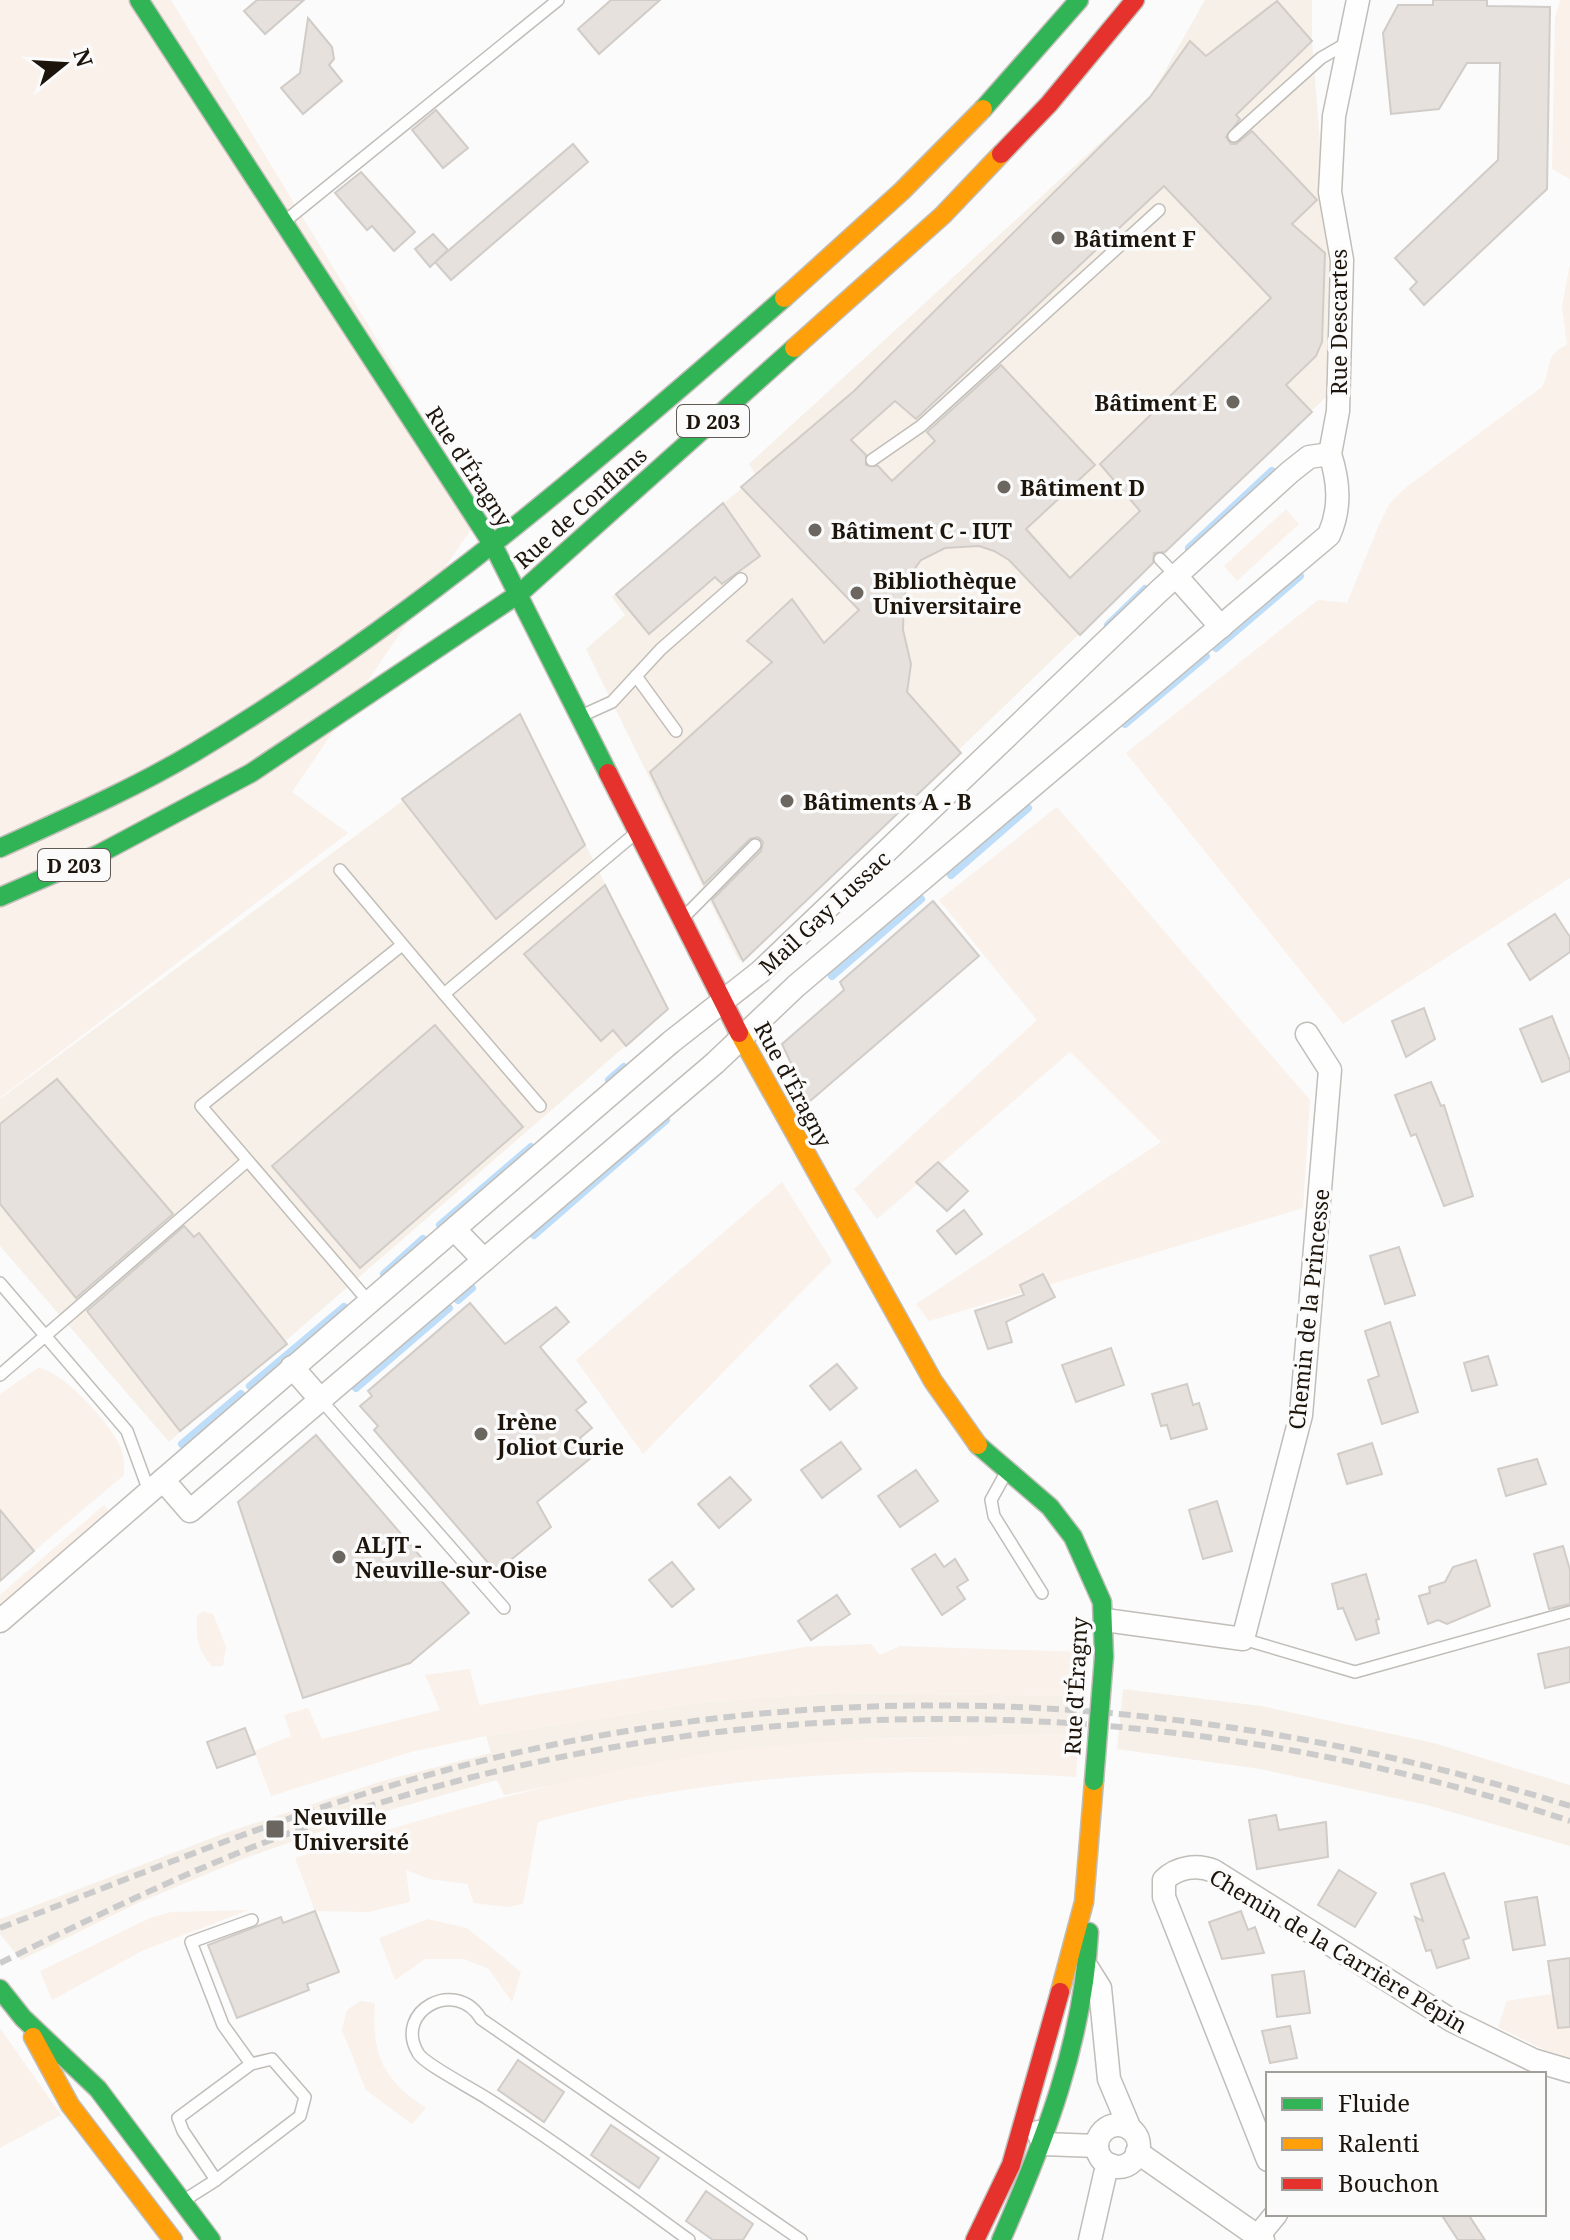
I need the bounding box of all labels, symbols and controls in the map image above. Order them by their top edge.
north arrow [24,24,104,104]
text: N [67,45,101,70]
place label: Bâtiment F [1074,223,1196,253]
marker: Bâtiment F [1049,229,1067,247]
street label: Rue Descartes [1323,249,1353,395]
place label: Bâtiment E [1094,387,1217,417]
marker: Bâtiment E [1224,393,1242,411]
street label: Rue d'Éragny [420,400,521,533]
road number: D 203 [677,405,749,437]
street label: Rue de Conflans [507,440,653,574]
place label: Bâtiment D [1020,472,1145,502]
marker: Bâtiment D [995,478,1013,496]
place label: Bâtiment C - IUT [831,515,1012,545]
marker: Bâtiment C - IUT [806,521,824,539]
place label: Bibliothèque Universitaire [873,565,1022,620]
marker: Bibliothèque Universitaire [848,584,866,602]
place label: Bâtiments A - B [803,786,971,816]
marker: Bâtiments A - B [778,792,796,810]
street label: Mail Gay Lussac [752,843,896,981]
road number: D 203 [38,849,110,881]
street label: Rue d'Éragny [748,1016,840,1153]
street label: Chemin de la Princesse [1280,1187,1336,1431]
place label: Irène Joliot Curie [496,1406,624,1461]
marker: Irène Joliot Curie [472,1425,490,1443]
place label: ALJT - Neuville-sur-Oise [355,1529,547,1584]
marker: ALJT - Neuville-sur-Oise [330,1548,348,1566]
street label: Rue d'Éragny [1056,1616,1094,1756]
place label: Neuville Université [293,1801,409,1856]
marker: Neuville Université [264,1818,286,1840]
street label: Chemin de la Carrière Pépin [1204,1861,1474,2039]
legend [1266,2072,1546,2216]
text: Fluide [1338,2086,1410,2119]
text: Ralenti [1338,2126,1419,2159]
text: Bouchon [1338,2166,1439,2199]

